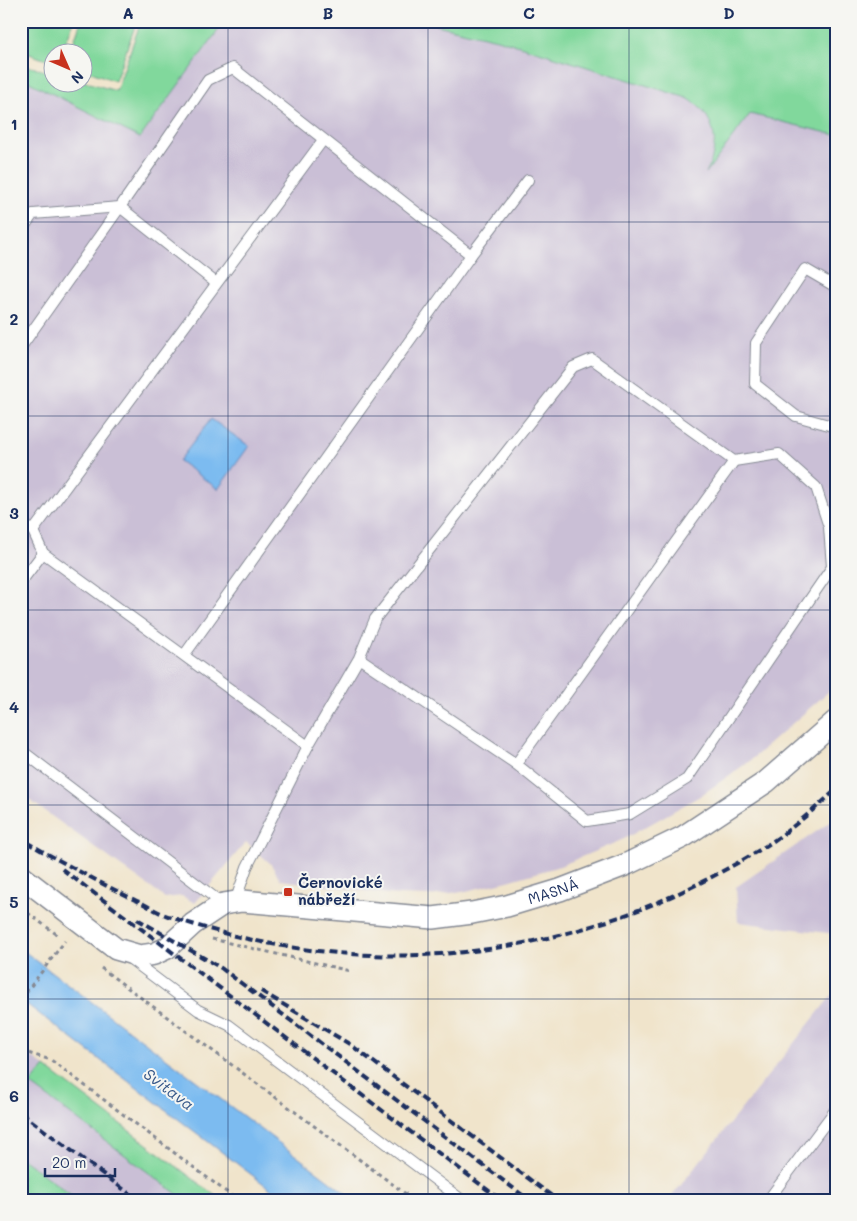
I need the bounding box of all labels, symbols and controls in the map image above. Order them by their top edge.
text: A [122,2,134,23]
text: B [323,2,333,23]
text: C [523,2,535,23]
text: D [723,2,735,23]
north arrow [42,42,92,92]
text: N [67,67,88,88]
text: 1 [10,113,18,134]
text: 2 [10,308,19,329]
text: 3 [9,502,19,523]
text: 4 [9,696,19,717]
place label: Černovické nábřeží [298,872,383,909]
street label: MASNÁ [525,873,581,908]
marker: Černovické nábřeží [282,886,294,898]
text: 5 [9,891,19,912]
water label: Svitava [140,1063,199,1114]
text: 6 [9,1085,19,1106]
scale bar [45,1146,115,1178]
text: 20 m [52,1152,86,1172]

